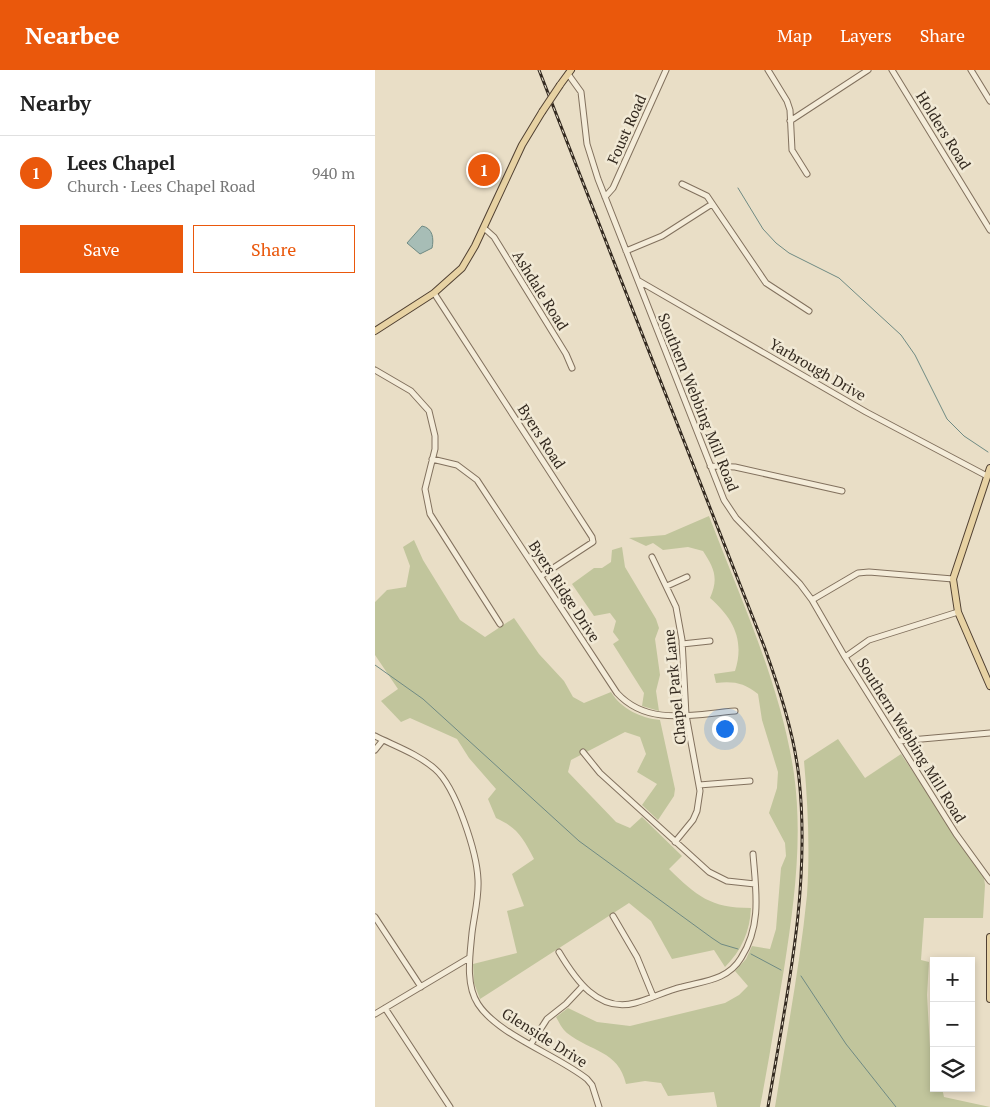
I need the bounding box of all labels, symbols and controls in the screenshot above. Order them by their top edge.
text: Nearbee [25,19,120,51]
text: Map [777,23,812,47]
text: Layers [840,23,892,47]
text: Share [920,23,965,47]
street label: Holders Road [912,87,976,173]
text: Nearby [20,89,91,117]
street label: Foust Road [602,91,650,167]
text: Lees Chapel [67,150,175,175]
pin: 1 [468,151,500,189]
text: 1 [31,162,41,184]
text: 940 m [312,162,355,184]
text: Church · Lees Chapel Road [67,175,255,197]
button: Save [20,225,183,273]
button: Share [193,225,355,273]
street label: Ashdale Road [509,246,573,334]
street label: Southern Webbing Mill Road [654,310,744,494]
street label: Yarbrough Drive [766,333,870,405]
street label: Byers Road [514,400,570,472]
street label: Byers Ridge Drive [525,536,605,646]
street label: Chapel Park Lane [658,628,690,746]
street label: Southern Webbing Mill Road [853,654,971,826]
your location [712,716,738,742]
map controls [930,957,975,1092]
button: + [930,957,975,1002]
button: − [930,1002,975,1047]
street label: Glenside Drive [498,1003,592,1071]
button: layers [930,1047,975,1092]

